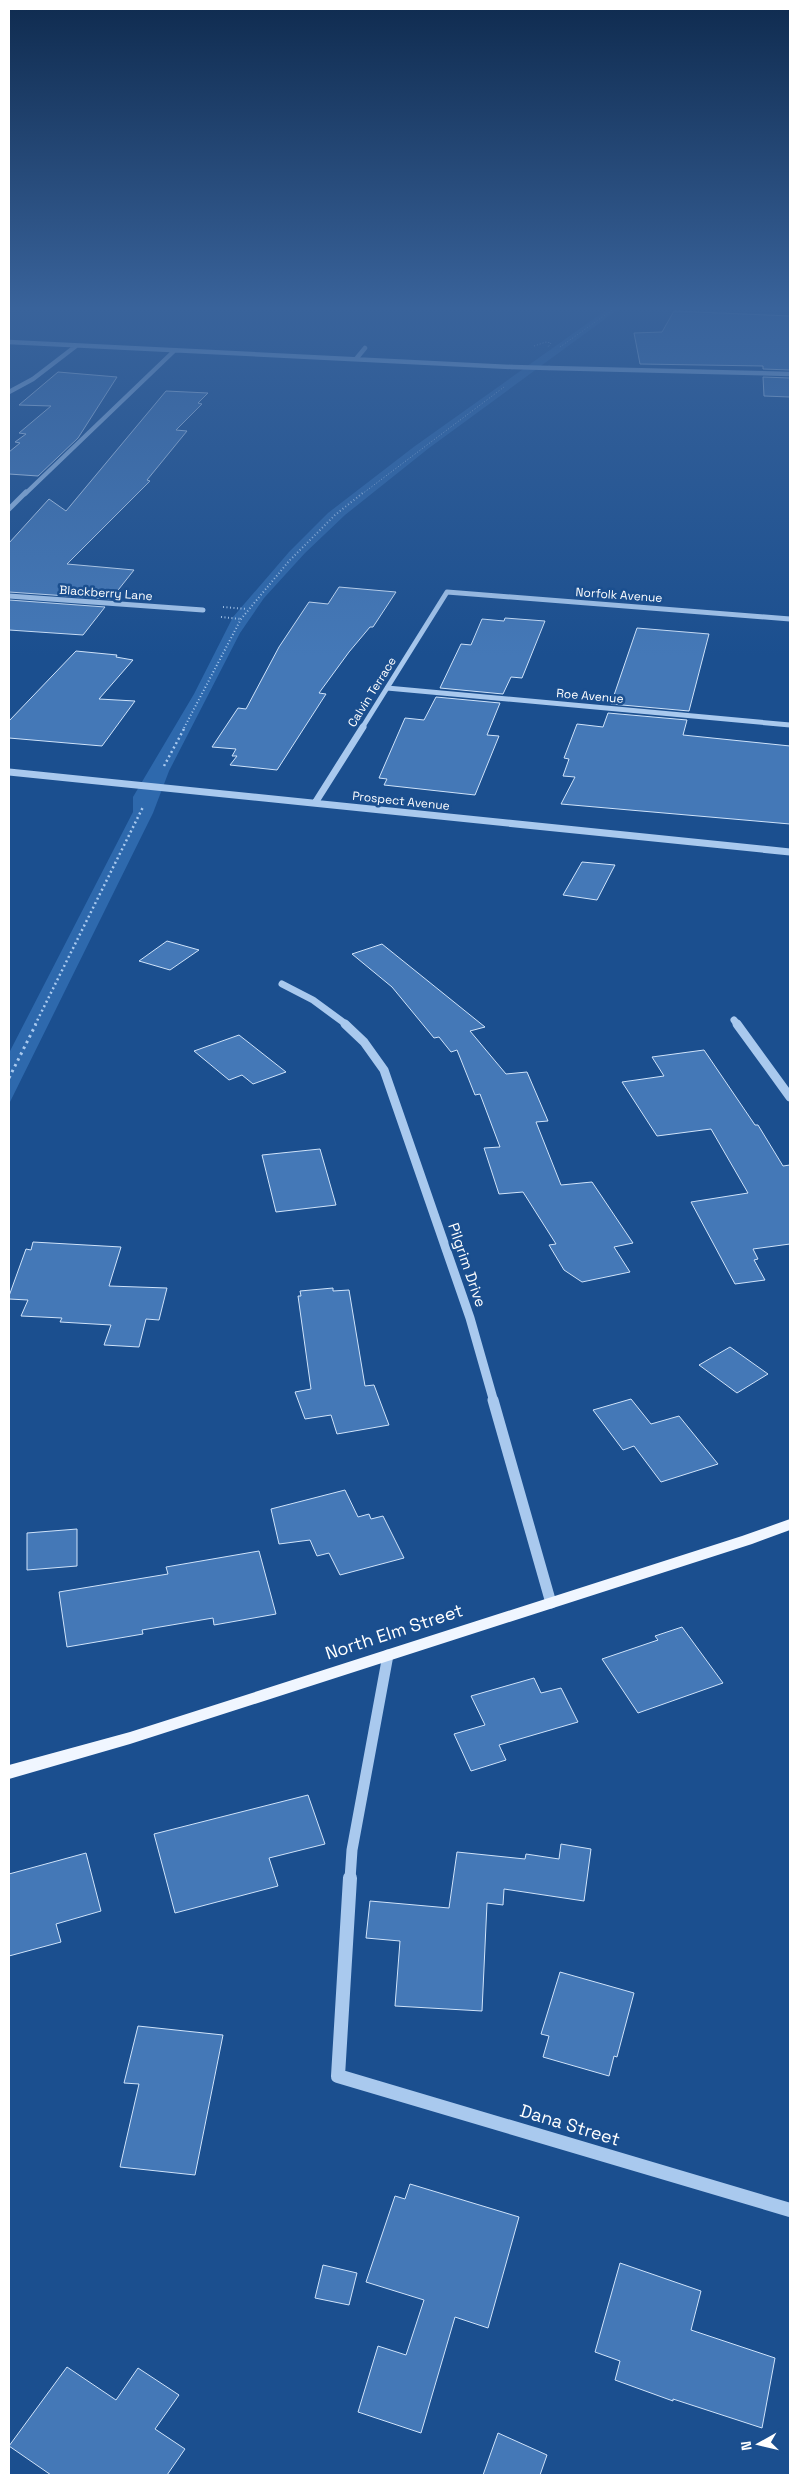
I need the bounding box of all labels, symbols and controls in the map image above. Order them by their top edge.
street label: Blackberry Lane [59,582,153,604]
street label: Norfolk Avenue [575,584,663,606]
street label: Calvin Terrace [344,654,400,730]
street label: Roe Avenue [556,685,624,707]
street label: Prospect Avenue [352,788,450,814]
street label: Pilgrim Drive [444,1220,491,1310]
street label: North Elm Street [322,1598,466,1665]
street label: Dana Street [517,2098,623,2151]
north arrow [734,2419,784,2469]
text: N [737,2440,756,2452]

